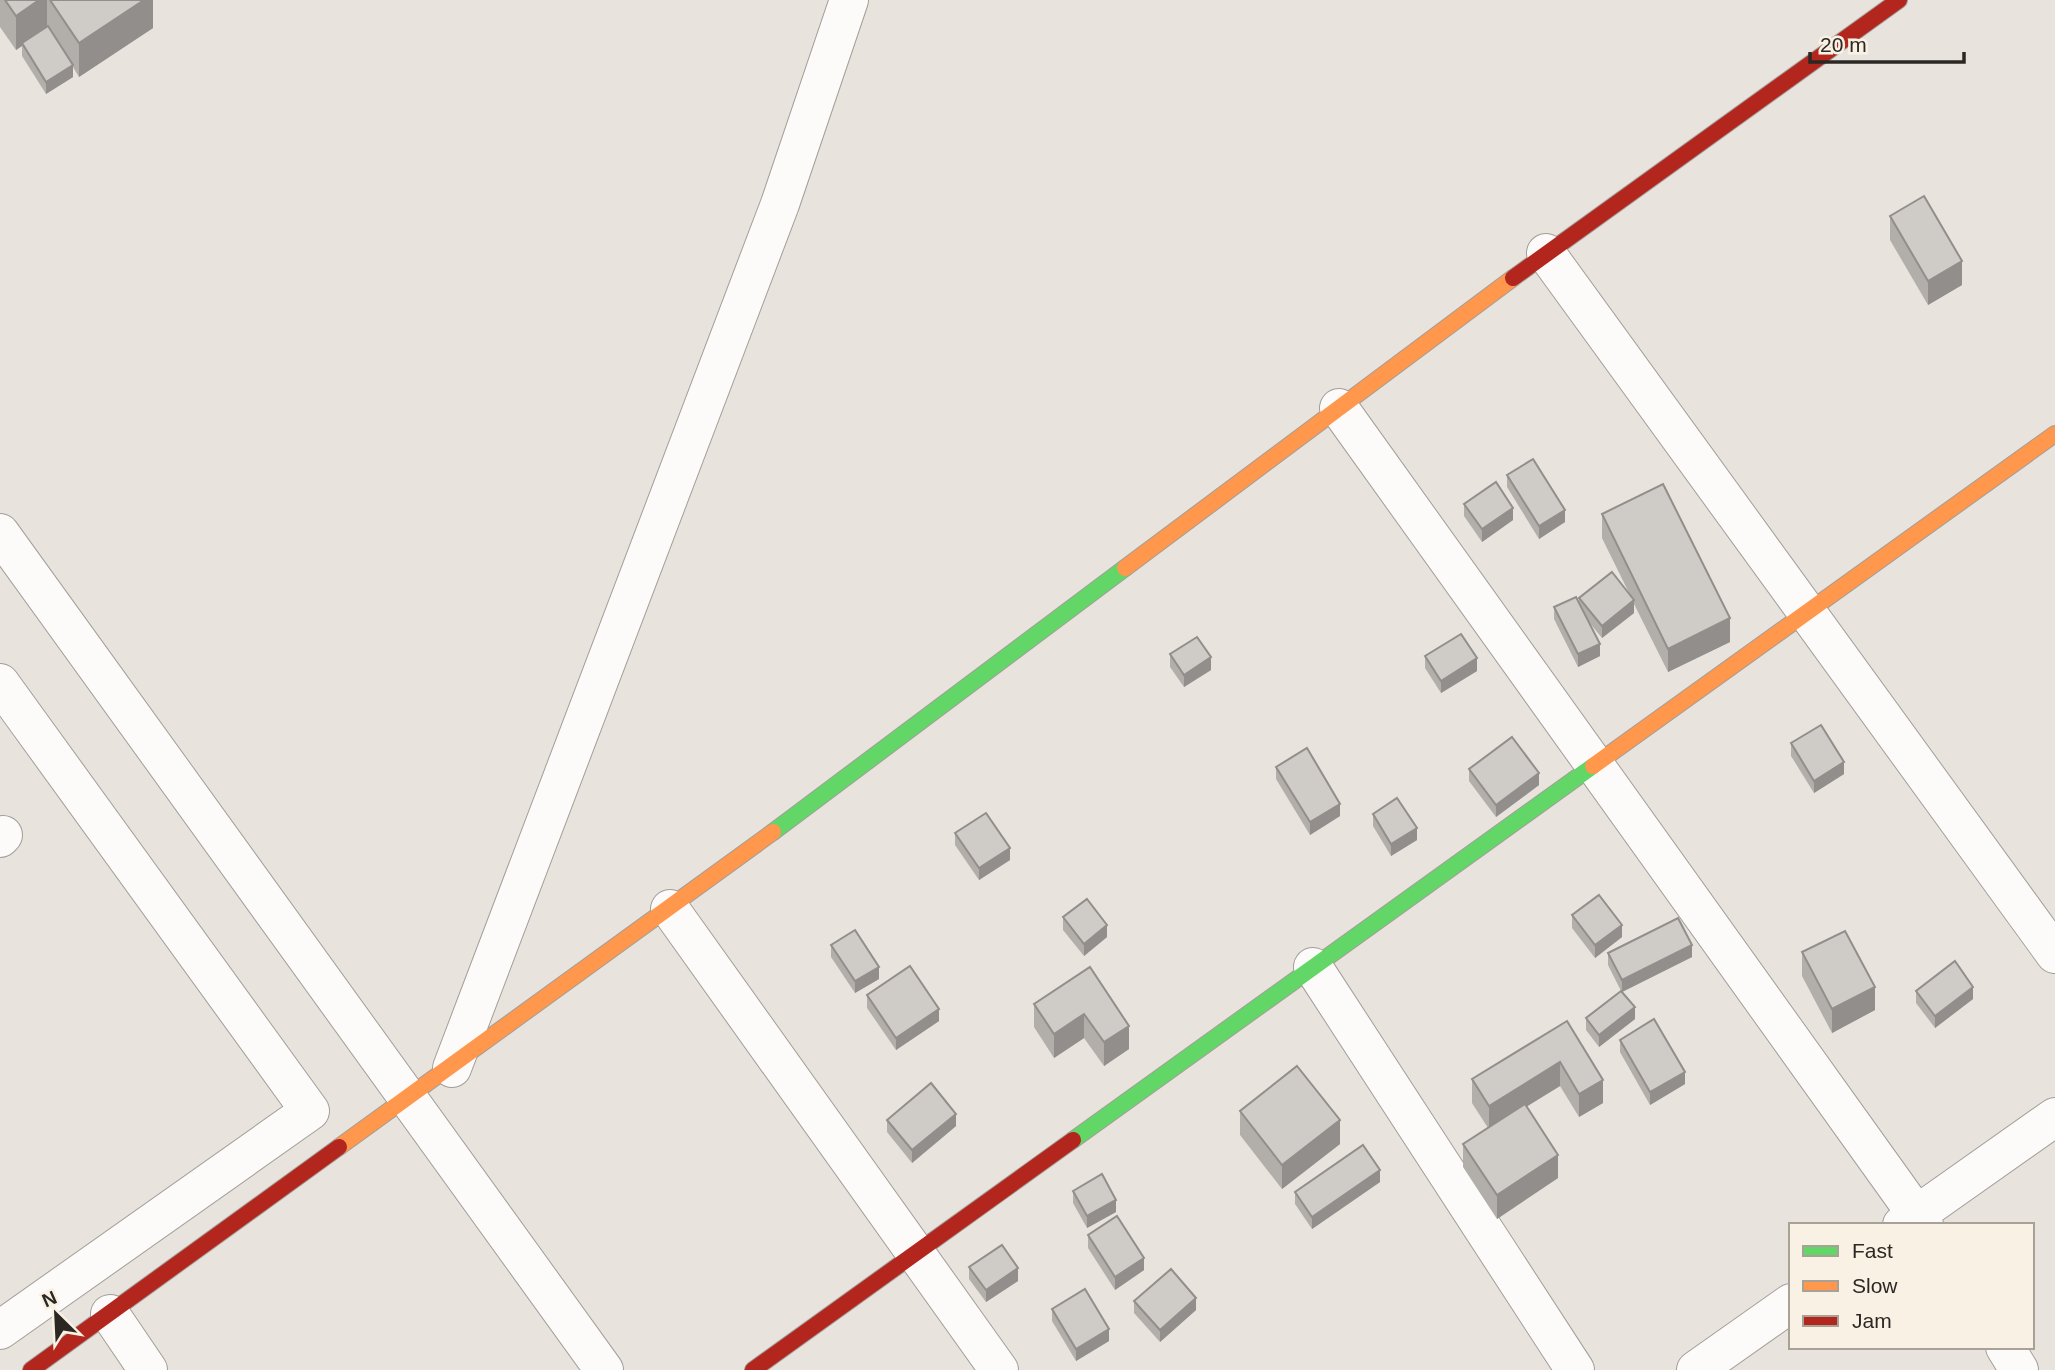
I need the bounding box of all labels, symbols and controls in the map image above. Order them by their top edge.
scale bar [1810,21,1964,65]
text: 20 m [1820,33,1867,56]
legend [1789,1223,2034,1349]
text: Fast [1852,1239,1893,1262]
text: Slow [1852,1274,1898,1297]
north arrow [21,1279,91,1349]
text: N [39,1287,60,1311]
text: Jam [1852,1309,1892,1332]

